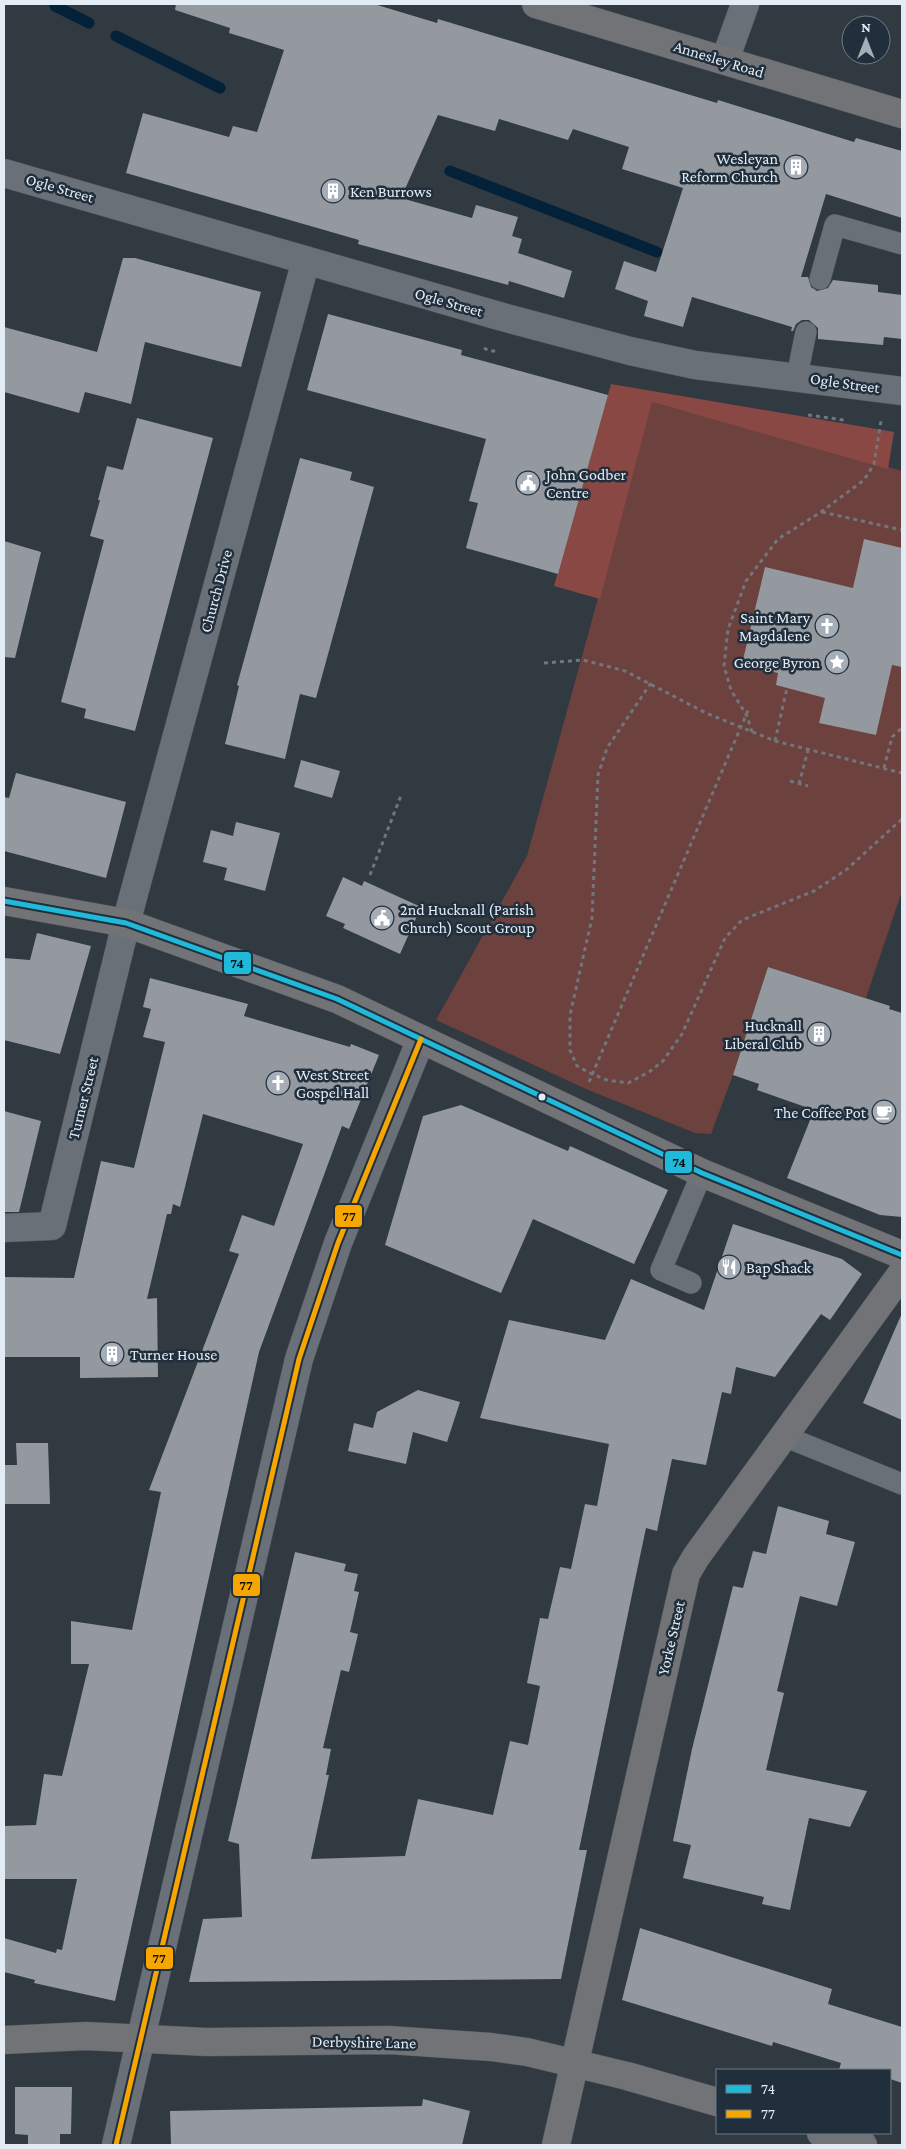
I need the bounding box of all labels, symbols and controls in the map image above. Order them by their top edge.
north arrow [841,15,891,65]
text: N [861,19,871,35]
street label: Annesley Road [671,37,767,82]
place label: Wesleyan Reform Church [681,150,778,185]
building icon: Wesleyan Reform Church [783,154,809,180]
street label: Ogle Street [24,170,97,207]
building icon: Ken Burrows [320,178,346,204]
place label: Ken Burrows [350,183,432,200]
street label: Ogle Street [413,284,486,321]
street label: Ogle Street [809,370,882,397]
place label: John Godber Centre [544,466,627,501]
public building icon: John Godber Centre [515,470,541,496]
street label: Church Drive [197,548,235,634]
place label: Saint Mary Magdalene [739,609,811,645]
church icon: Saint Mary Magdalene [814,613,840,639]
place icon: George Byron [824,649,850,675]
place label: George Byron [734,654,820,672]
place label: 2nd Hucknall (Parish Church) Scout Group [400,901,535,937]
public building icon: 2nd Hucknall (Parish Church) Scout Group [369,905,395,931]
line badge: 74 [223,951,252,975]
text: 74 [230,955,244,971]
place label: Hucknall Liberal Club [724,1017,802,1052]
building icon: Hucknall Liberal Club [806,1021,832,1047]
street label: Turner Street [65,1054,102,1141]
place label: West Street Gospel Hall [296,1066,370,1102]
church icon: West Street Gospel Hall [265,1070,291,1096]
unlabelled marker [537,1092,547,1102]
cafe icon: The Coffee Pot [871,1099,897,1125]
place label: The Coffee Pot [774,1104,867,1121]
line badge: 74 [664,1150,693,1174]
text: 74 [672,1154,686,1170]
line badge: 77 [334,1204,363,1228]
text: 77 [342,1208,356,1224]
restaurant icon: Bap Shack [716,1254,742,1280]
place label: Bap Shack [746,1259,812,1277]
building icon: Turner House [99,1341,125,1367]
place label: Turner House [130,1346,217,1363]
line badge: 77 [232,1573,261,1597]
text: 77 [239,1577,253,1593]
street label: Yorke Street [654,1598,688,1677]
line badge: 77 [145,1946,174,1970]
text: 77 [152,1950,166,1966]
street label: Derbyshire Lane [312,2033,416,2052]
legend [716,2069,891,2134]
text: 74 [761,2081,775,2097]
text: 77 [761,2106,775,2122]

